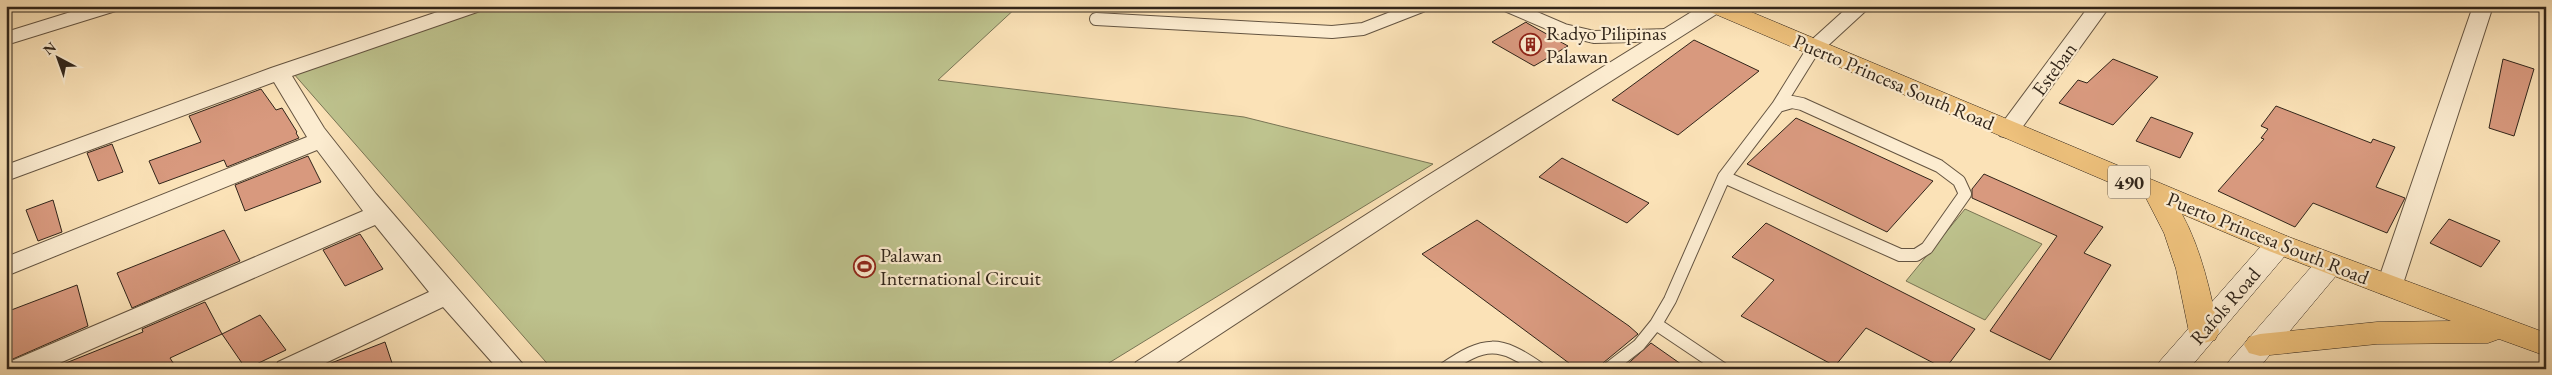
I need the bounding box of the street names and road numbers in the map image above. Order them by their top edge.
street label: Puerto Princesa South Road [1790,28,1999,136]
street label: Esteban [2026,37,2082,101]
road number: 490 [2108,166,2150,198]
street label: Puerto Princesa South Road [2163,186,2374,291]
street label: Rafols Road [2184,261,2266,350]

